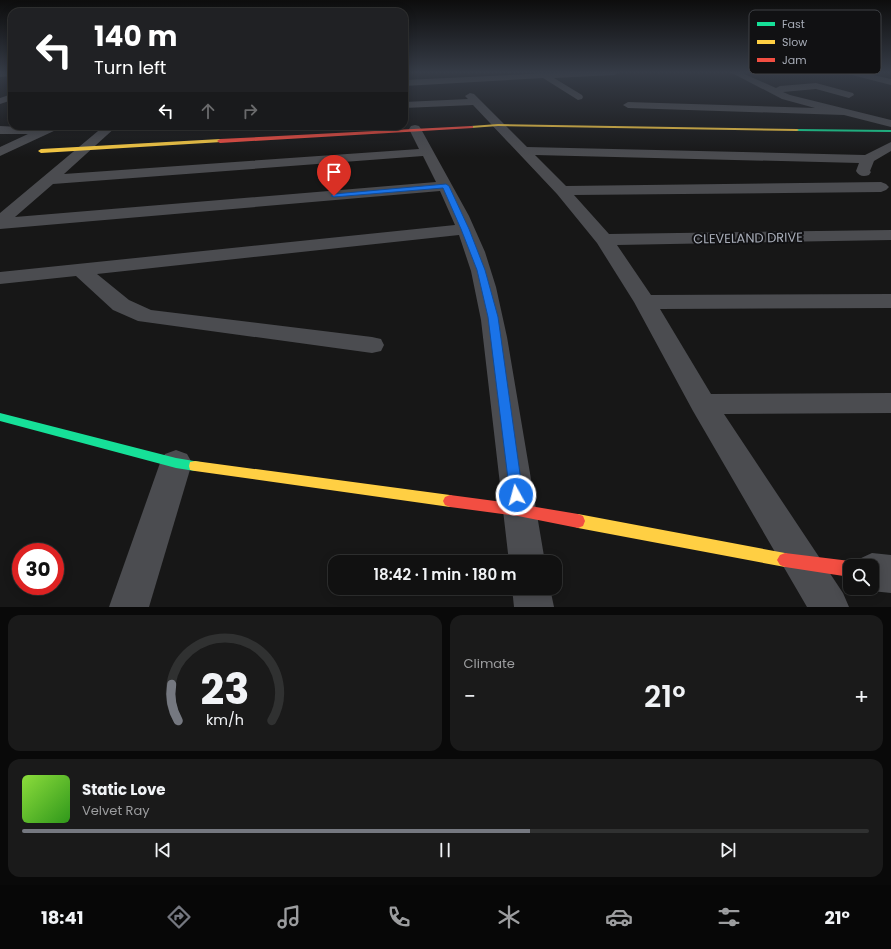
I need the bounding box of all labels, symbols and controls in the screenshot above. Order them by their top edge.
legend [749,10,881,74]
text: Fast [782,16,805,32]
text: 140 m [94,17,177,56]
icon: left [28,24,80,76]
text: Slow [782,34,807,50]
text: Jam [782,52,807,68]
text: Turn left [94,55,166,80]
icon: left [155,100,177,122]
icon: ahead [197,100,219,122]
icon: right [239,100,261,122]
pin [317,155,351,196]
icon: arrive [323,161,345,183]
street label: CLEVELAND DRIVE [693,228,803,248]
position arrow [495,474,537,516]
speed limit sign: 30 [12,543,64,595]
map controls [843,559,879,595]
button: search [843,559,879,595]
text: 18:42 · 1 min · 180 m [374,564,516,585]
text: Climate [464,654,515,673]
text: 23 [200,660,249,719]
text: 21° [644,675,686,718]
text: − [464,681,476,712]
text: + [854,681,869,712]
text: km/h [206,710,244,730]
text: Static Love [82,779,166,800]
text: Velvet Ray [82,801,150,820]
icon: previous [152,839,174,861]
icon: pause [434,839,456,861]
icon: next [717,839,739,861]
icon: directions [165,903,193,931]
icon: music [275,903,303,931]
icon: phone [385,903,413,931]
icon: climate [495,903,523,931]
icon: car [605,903,633,931]
icon: filters [715,903,743,931]
text: 18:41 [41,905,83,930]
text: 21° [825,905,850,930]

